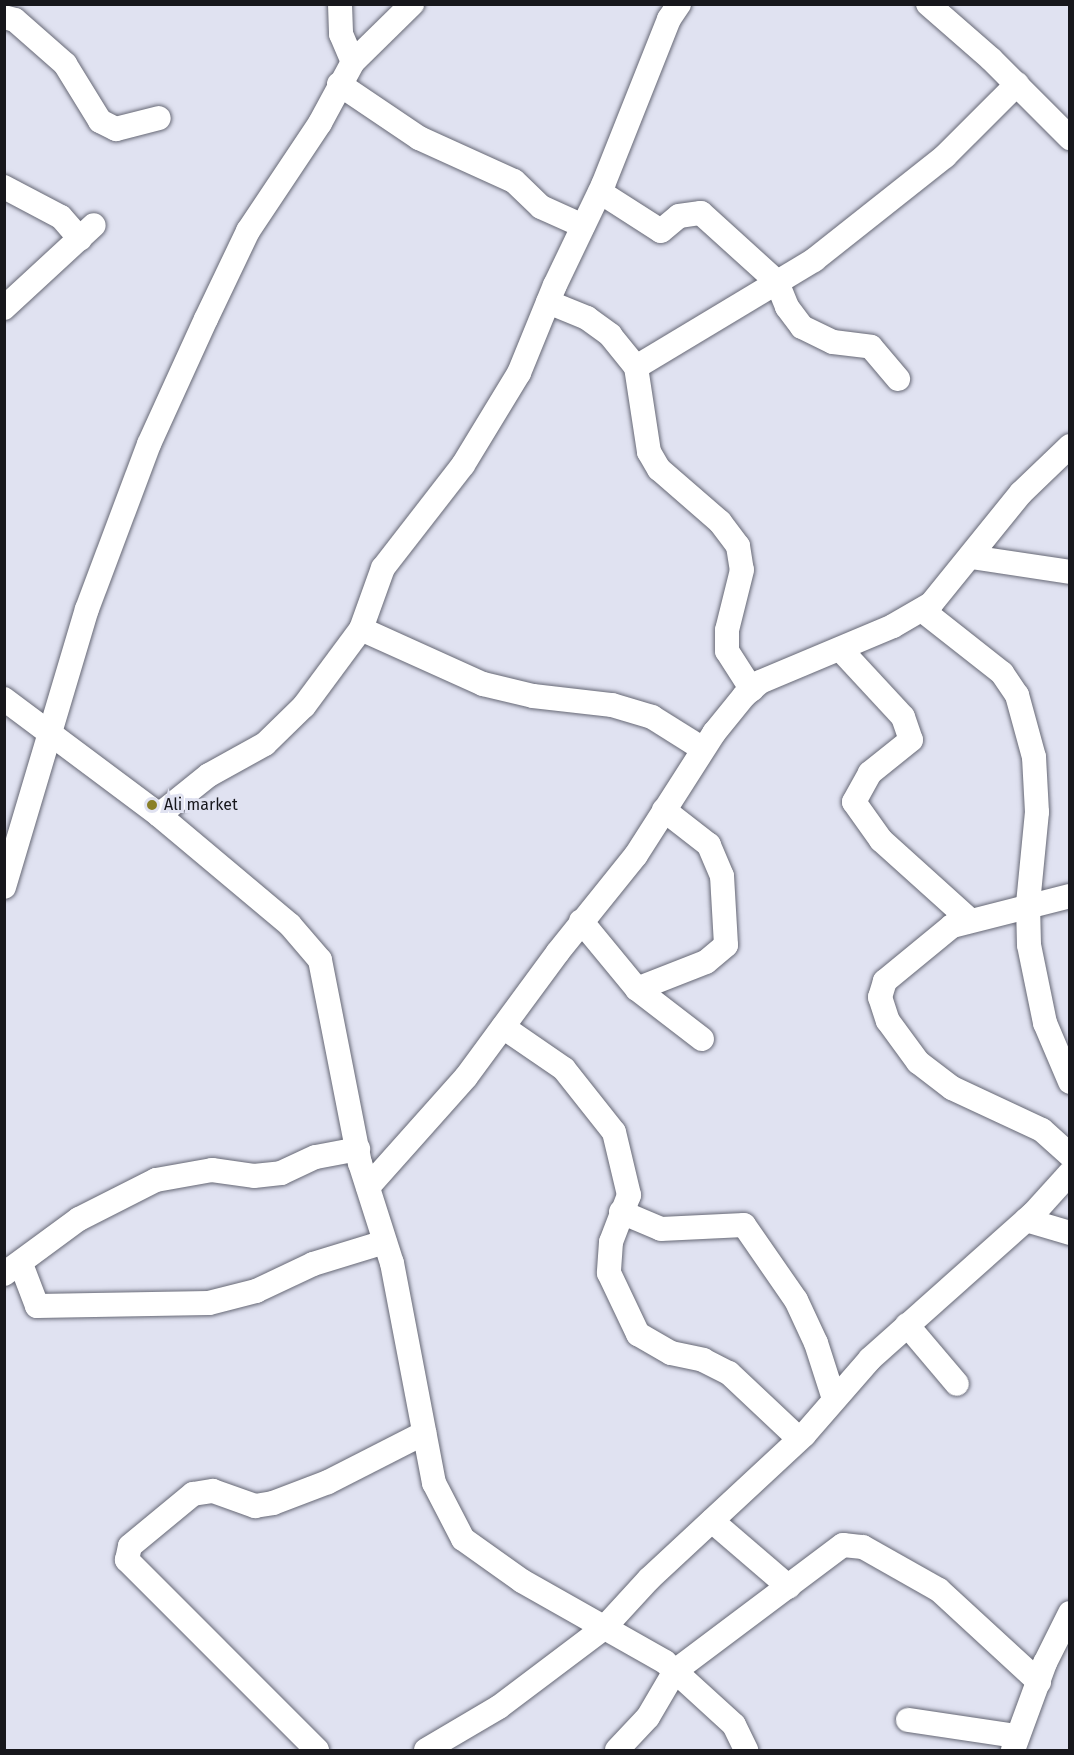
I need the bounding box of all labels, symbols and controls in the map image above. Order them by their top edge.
place label: Ali market [164,795,238,815]
marker: Ali market [145,798,159,812]

